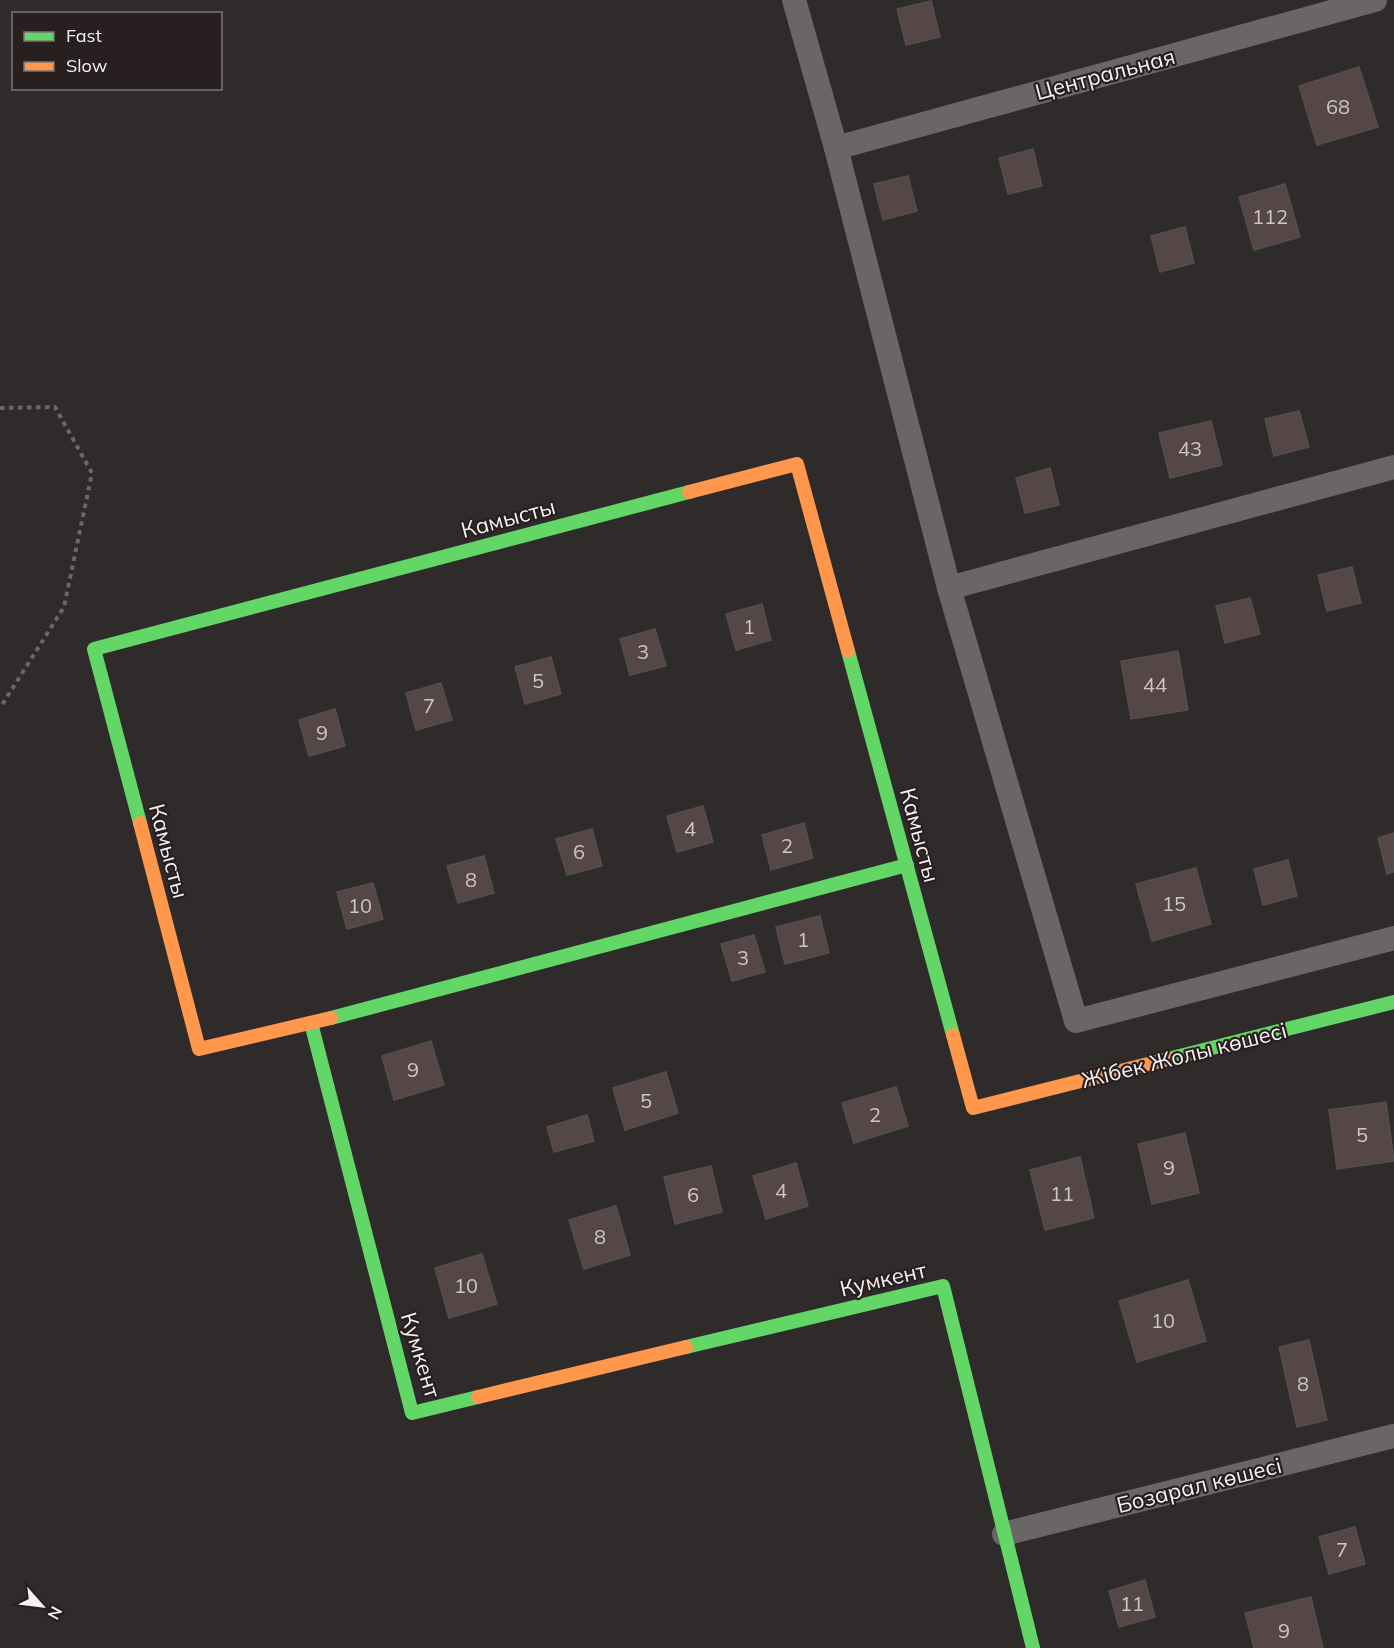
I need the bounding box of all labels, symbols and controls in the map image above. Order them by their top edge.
legend [12,12,222,90]
text: Fast [66,24,102,47]
street label: Центральная [1032,42,1178,106]
text: Slow [66,54,108,77]
house number: 68 [1326,94,1350,119]
house number: 112 [1252,204,1288,229]
house number: 43 [1178,436,1202,461]
street label: Камысты [458,492,558,544]
house number: 1 [743,614,755,639]
house number: 3 [637,639,649,664]
house number: 5 [532,668,544,693]
house number: 44 [1143,672,1167,697]
house number: 7 [423,693,435,718]
house number: 9 [316,720,328,745]
street label: Камысты [894,785,946,885]
street label: Камысты [143,801,195,901]
house number: 4 [684,816,696,841]
house number: 2 [781,833,793,858]
house number: 6 [573,839,585,864]
house number: 8 [465,867,477,892]
house number: 15 [1162,891,1186,916]
house number: 10 [348,893,372,918]
house number: 1 [797,927,809,952]
house number: 3 [737,945,749,970]
street label: Жібек Жолы көшесі [1078,1016,1290,1094]
house number: 9 [407,1057,419,1082]
house number: 5 [640,1088,652,1113]
house number: 2 [869,1102,881,1127]
house number: 5 [1356,1122,1368,1147]
house number: 9 [1163,1155,1175,1180]
house number: 4 [775,1178,787,1203]
house number: 11 [1050,1181,1074,1206]
house number: 6 [687,1182,699,1207]
house number: 8 [594,1224,606,1249]
street label: Кумкент [837,1255,929,1303]
house number: 10 [454,1273,478,1298]
house number: 10 [1151,1308,1175,1333]
street label: Кумкент [395,1309,447,1401]
house number: 8 [1297,1371,1309,1396]
street label: Бозарал көшесі [1114,1451,1284,1519]
house number: 7 [1336,1537,1348,1562]
north arrow [12,1576,72,1636]
house number: 11 [1120,1591,1144,1616]
text: N [44,1603,67,1623]
house number: 9 [1278,1618,1290,1643]

